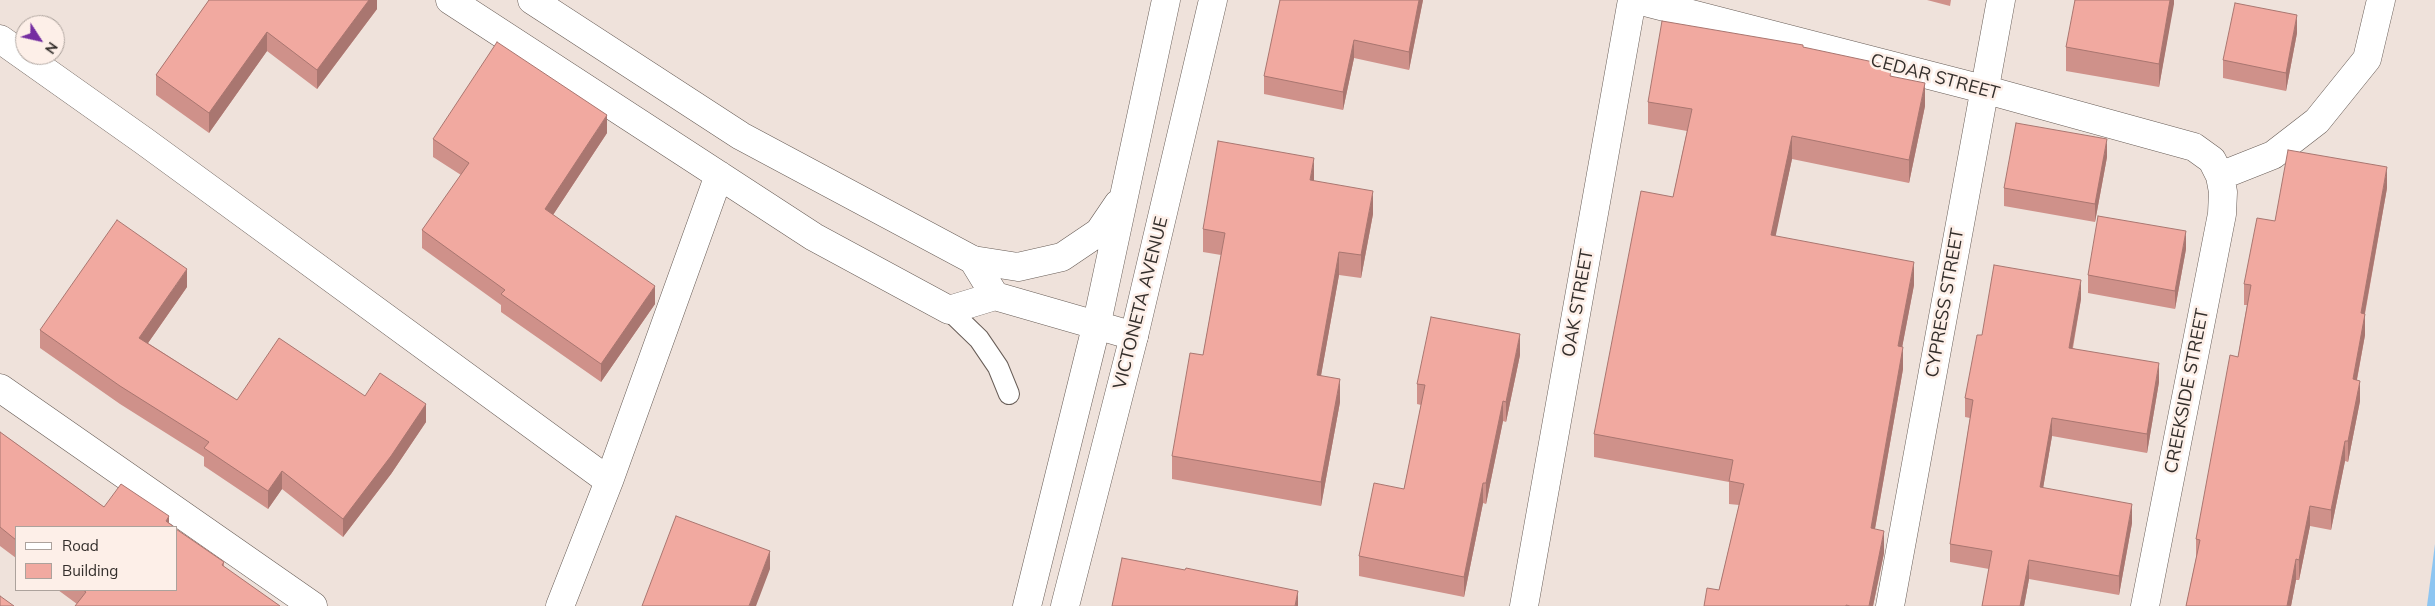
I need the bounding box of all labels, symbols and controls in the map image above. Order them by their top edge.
north arrow [15,15,65,65]
text: N [41,39,62,58]
street label: CEDAR STREET [1868,49,2002,105]
street label: VICTONETA AVENUE [1109,214,1173,392]
street label: CYPRESS STREET [1921,227,1969,379]
street label: OAK STREET [1558,247,1598,359]
street label: CREEKSIDE STREET [2160,307,2214,475]
legend [15,526,178,591]
text: Road [62,536,99,555]
text: Building [62,561,118,580]

